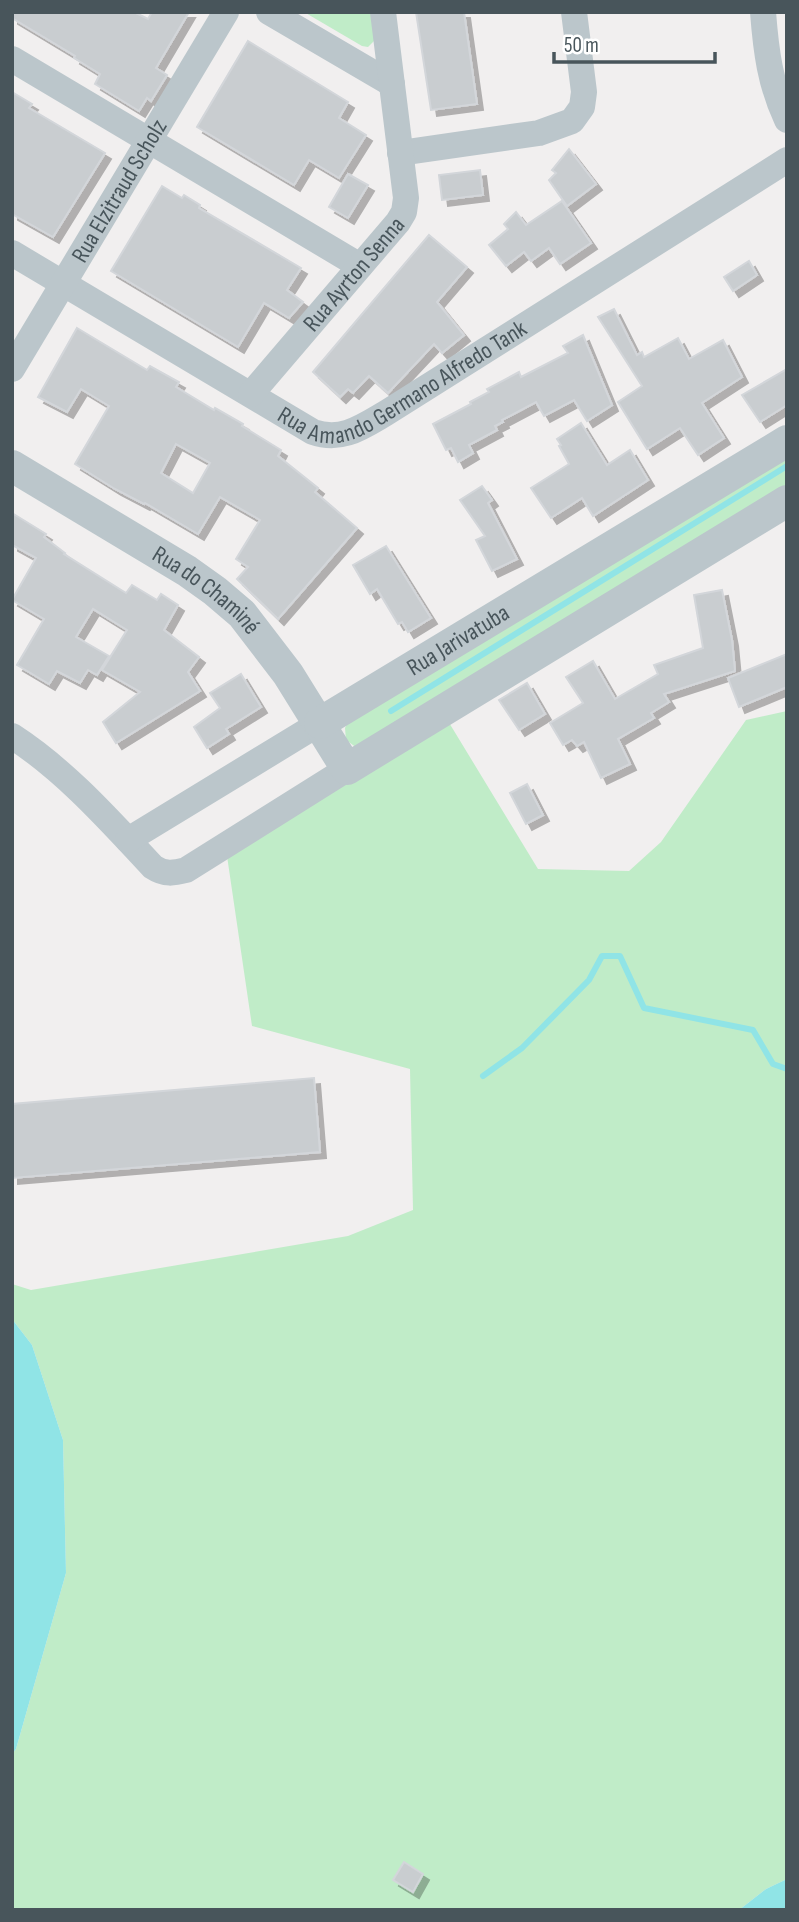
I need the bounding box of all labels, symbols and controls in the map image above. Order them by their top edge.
scale bar [554,21,715,65]
text: 50 m [564,33,599,58]
street label: Rua Elzitraud Scholz [65,113,173,267]
street label: Rua Ayrton Senna [297,211,411,337]
street label: Rua Amando Germano Alfredo Tank [273,314,532,450]
street label: Rua do Chaminé [147,539,267,640]
street label: Rua Jarivatuba [401,598,514,682]

